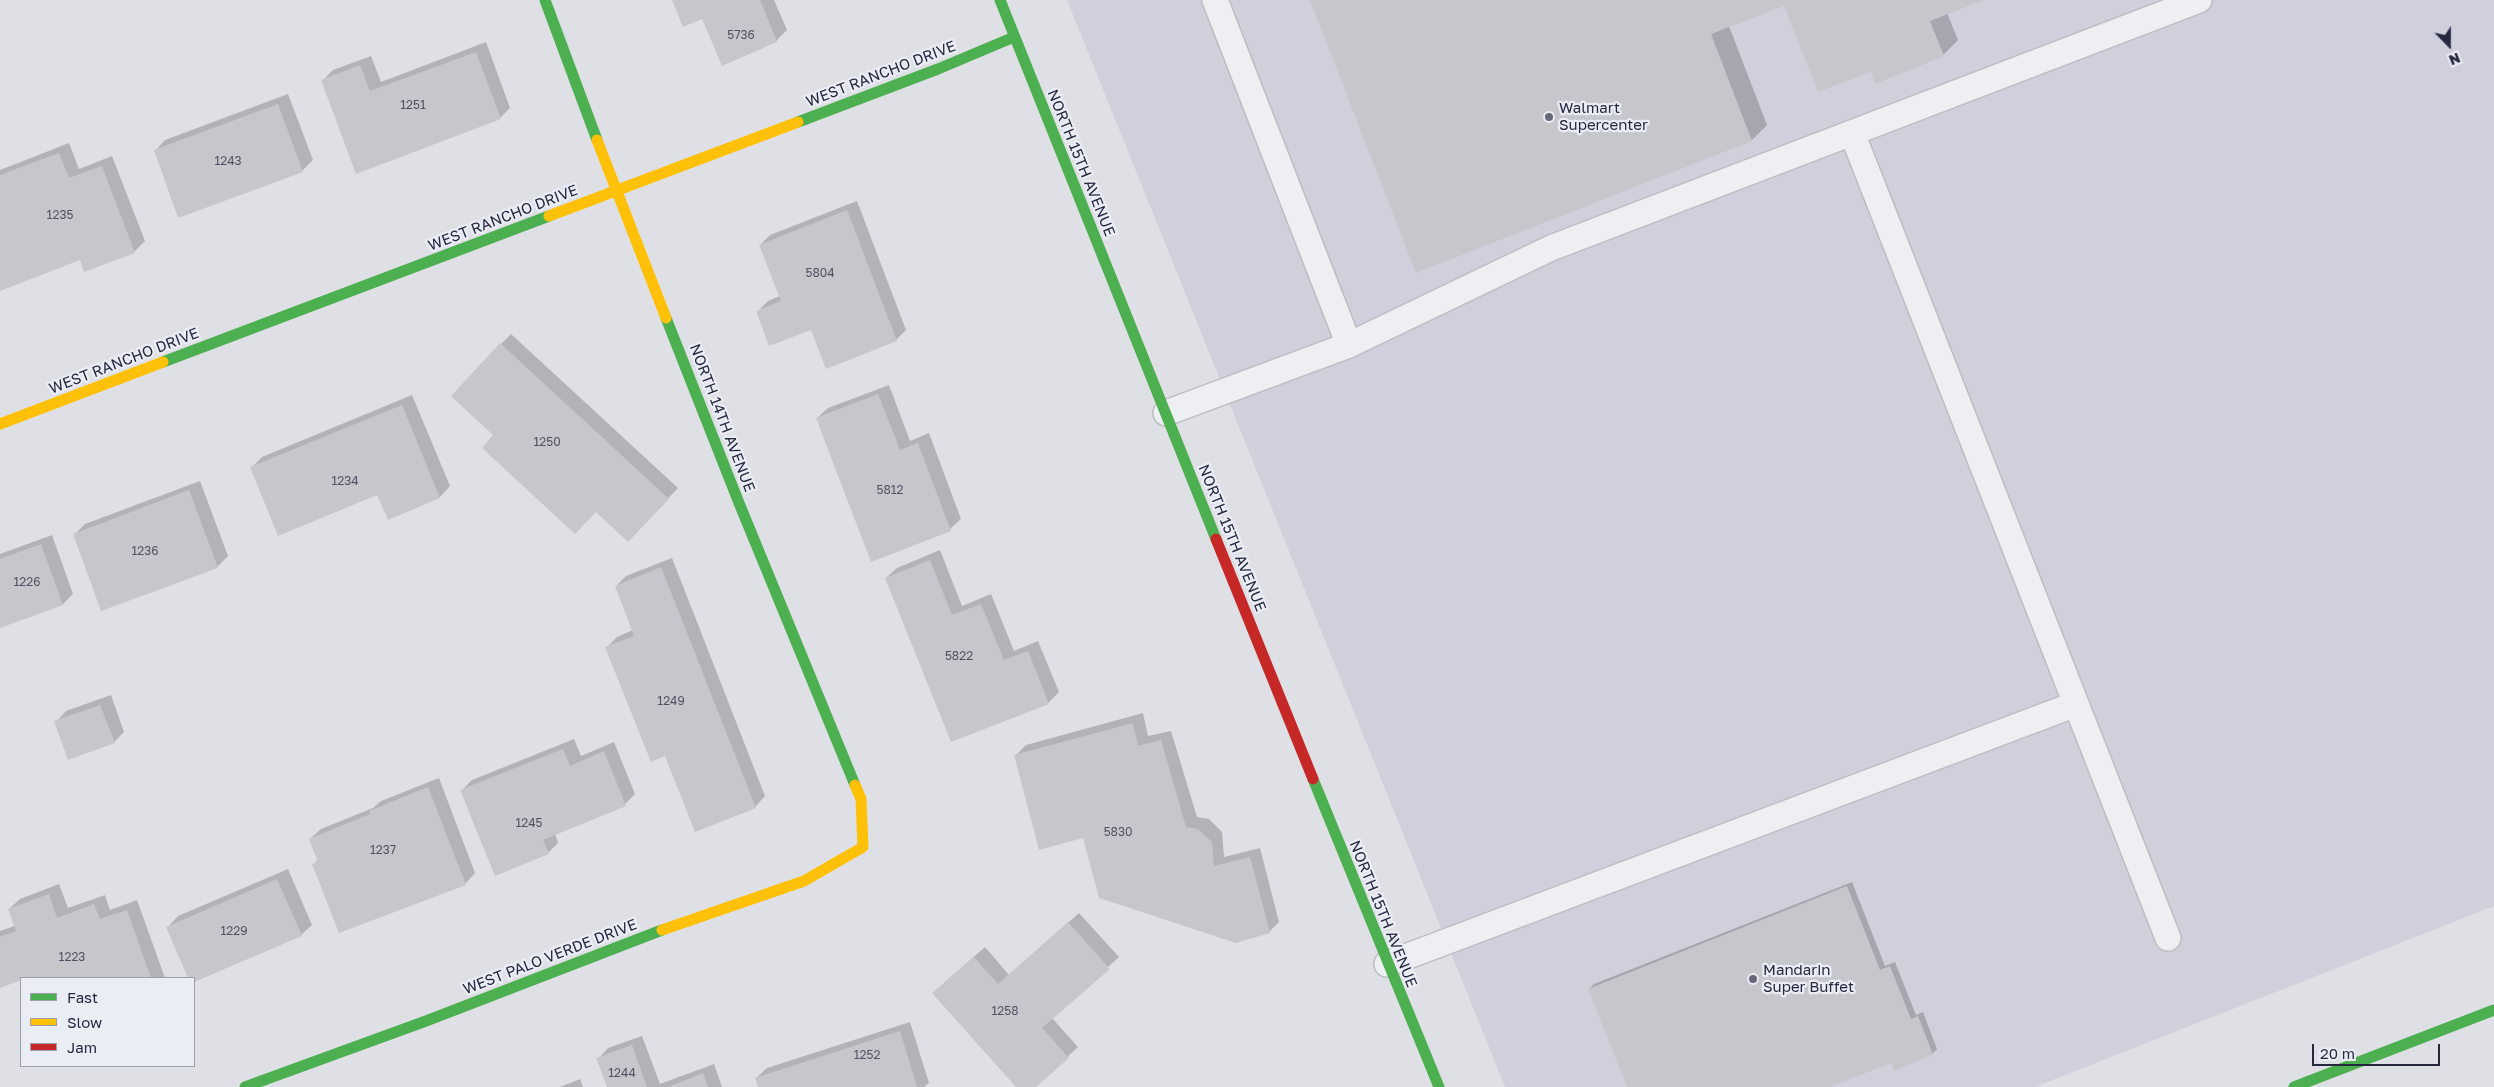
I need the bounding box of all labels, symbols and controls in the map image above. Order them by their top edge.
north arrow [2424,20,2474,70]
house number: 5736 [727,28,755,42]
street label: WEST RANCHO DRIVE [804,37,958,111]
text: N [2447,49,2463,69]
street label: NORTH 15TH AVENUE [1043,87,1119,239]
house number: 1251 [400,98,426,112]
place label: Walmart Supercenter [1559,99,1648,134]
marker: Walmart Supercenter [1543,111,1555,123]
house number: 1243 [214,154,242,168]
street label: WEST RANCHO DRIVE [426,181,580,255]
house number: 1235 [47,208,73,222]
house number: 5804 [805,266,835,280]
street label: WEST RANCHO DRIVE [47,324,201,398]
street label: NORTH 14TH AVENUE [685,341,759,495]
house number: 1250 [533,435,561,449]
street label: NORTH 15TH AVENUE [1194,462,1270,614]
house number: 1234 [331,474,359,488]
house number: 5812 [876,483,904,497]
house number: 1236 [131,544,159,558]
house number: 1226 [14,575,40,589]
house number: 5822 [945,649,973,663]
house number: 1249 [657,694,685,708]
house number: 1245 [515,816,543,830]
house number: 5830 [1104,825,1132,839]
street label: NORTH 15TH AVENUE [1345,838,1421,990]
house number: 1237 [370,843,396,857]
street label: WEST PALO VERDE DRIVE [460,915,640,999]
house number: 1229 [221,924,247,938]
house number: 1223 [59,950,85,964]
place label: Mandarin Super Buffet [1763,961,1854,996]
marker: Mandarin Super Buffet [1747,973,1759,985]
legend [20,977,195,1067]
text: Fast [67,988,98,1006]
house number: 1258 [991,1004,1019,1018]
text: Slow [67,1013,102,1031]
scale bar [2314,1034,2442,1066]
text: Jam [67,1038,97,1056]
text: 20 m [2320,1044,2355,1062]
house number: 1252 [854,1048,880,1062]
house number: 1244 [608,1066,636,1080]

